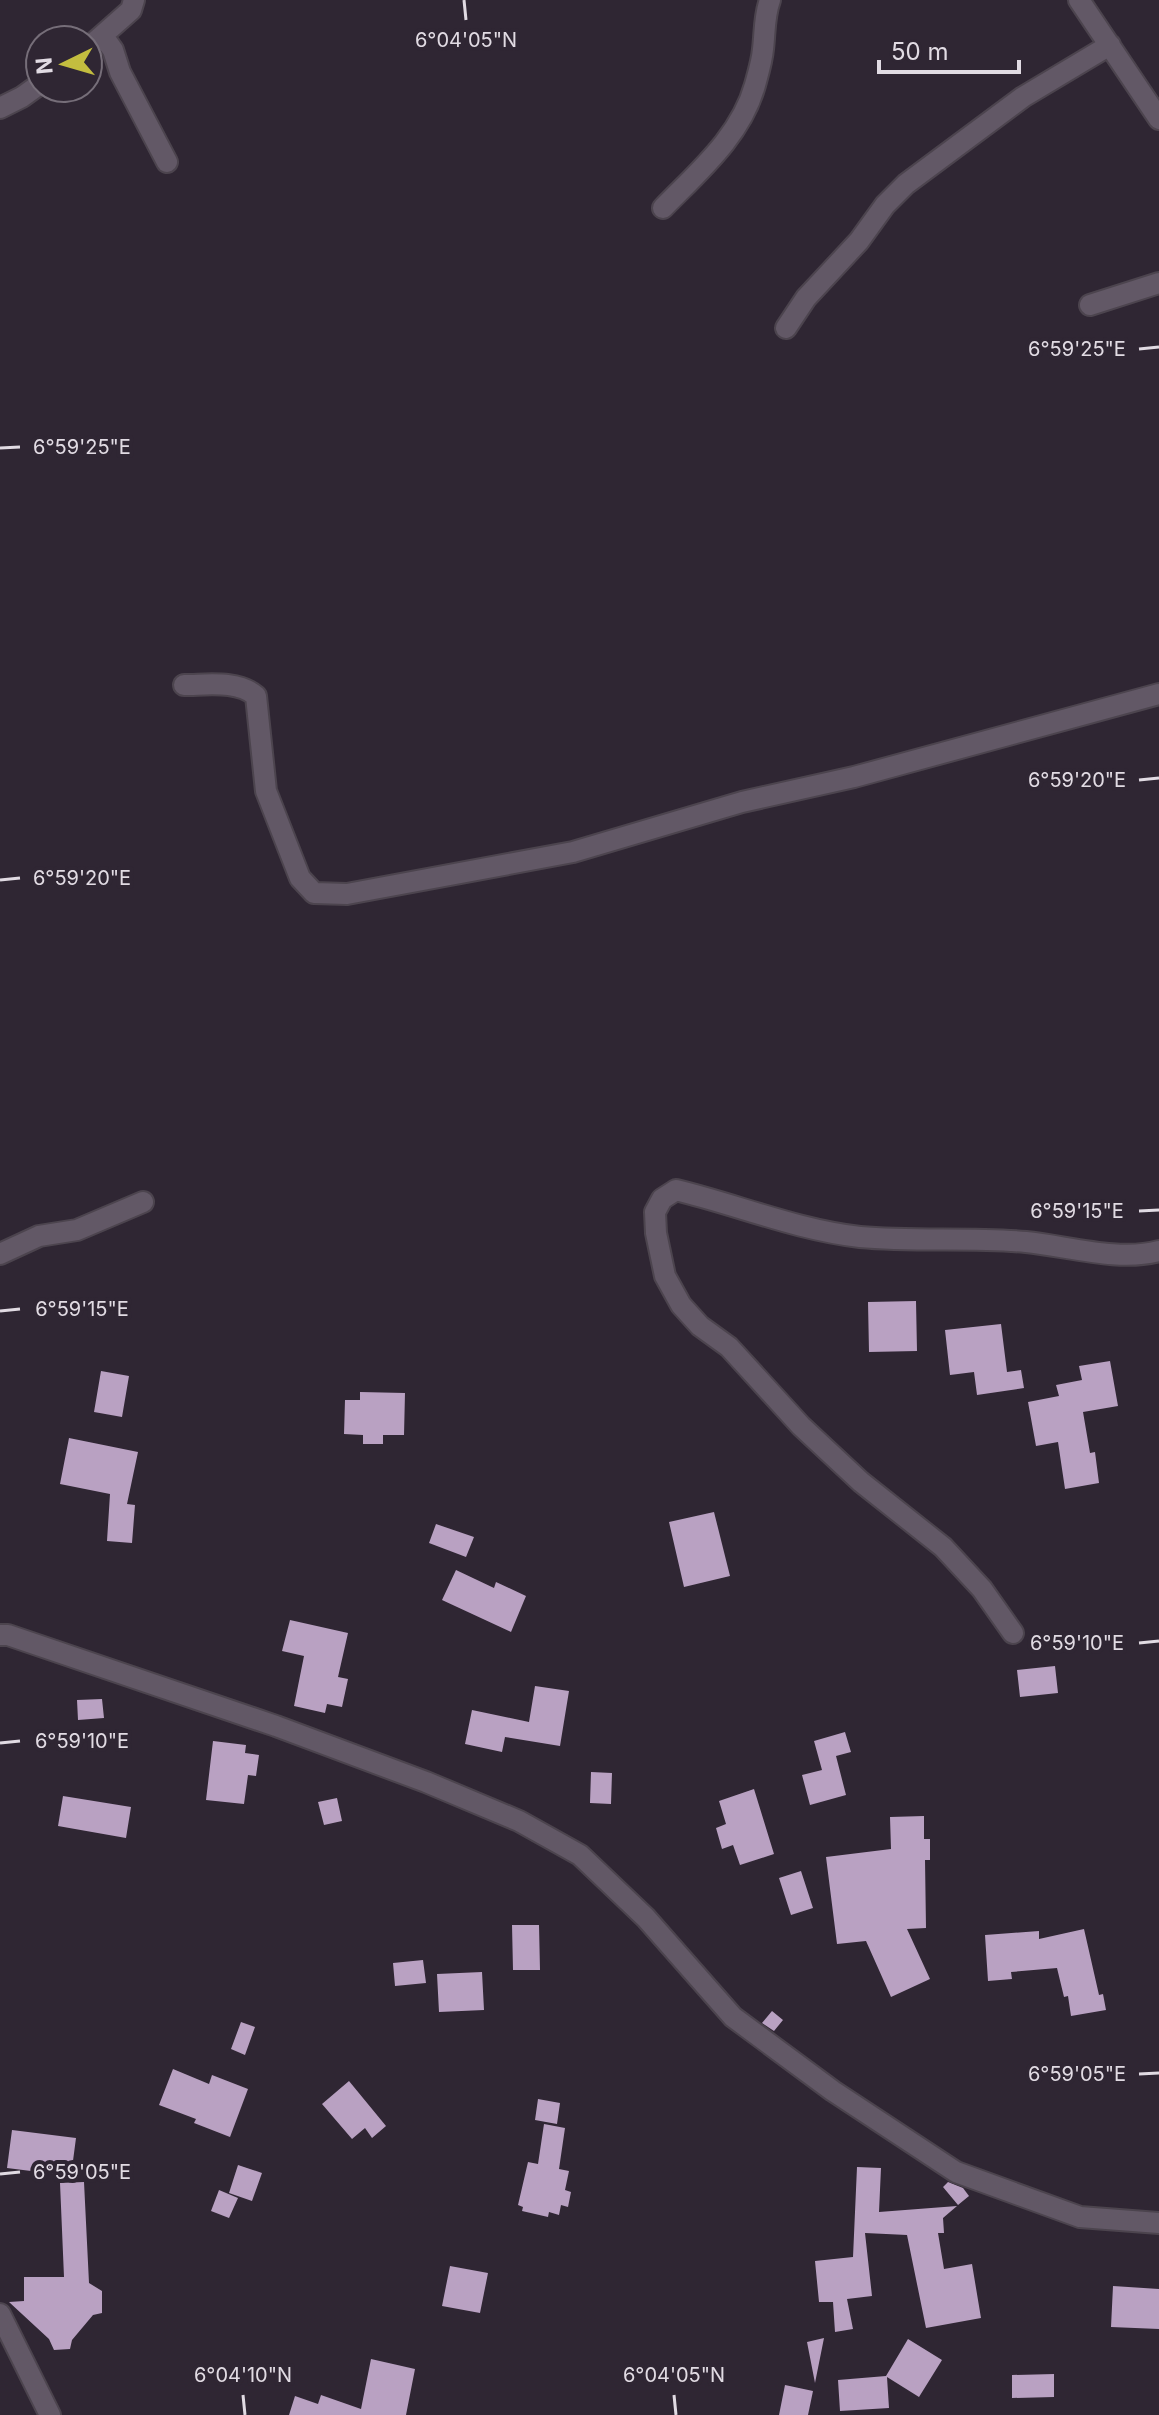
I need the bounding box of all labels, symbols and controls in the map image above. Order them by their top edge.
north arrow [24,24,104,104]
scale bar [879,24,1019,74]
text: 6°04'05"N [415,28,517,52]
text: 50 m [891,37,949,66]
text: N [30,56,58,75]
text: 6°59'25"E [1028,337,1126,361]
text: 6°59'25"E [33,435,131,459]
text: 6°59'20"E [1028,768,1126,792]
text: 6°59'20"E [33,866,131,890]
text: 6°59'15"E [1030,1199,1124,1223]
text: 6°59'15"E [35,1297,129,1321]
text: 6°59'10"E [1030,1631,1124,1655]
text: 6°59'10"E [35,1729,129,1753]
text: 6°59'05"E [1028,2062,1126,2086]
text: 6°59'05"E [33,2160,131,2184]
text: 6°04'10"N [194,2363,292,2387]
text: 6°04'05"N [623,2363,725,2387]

